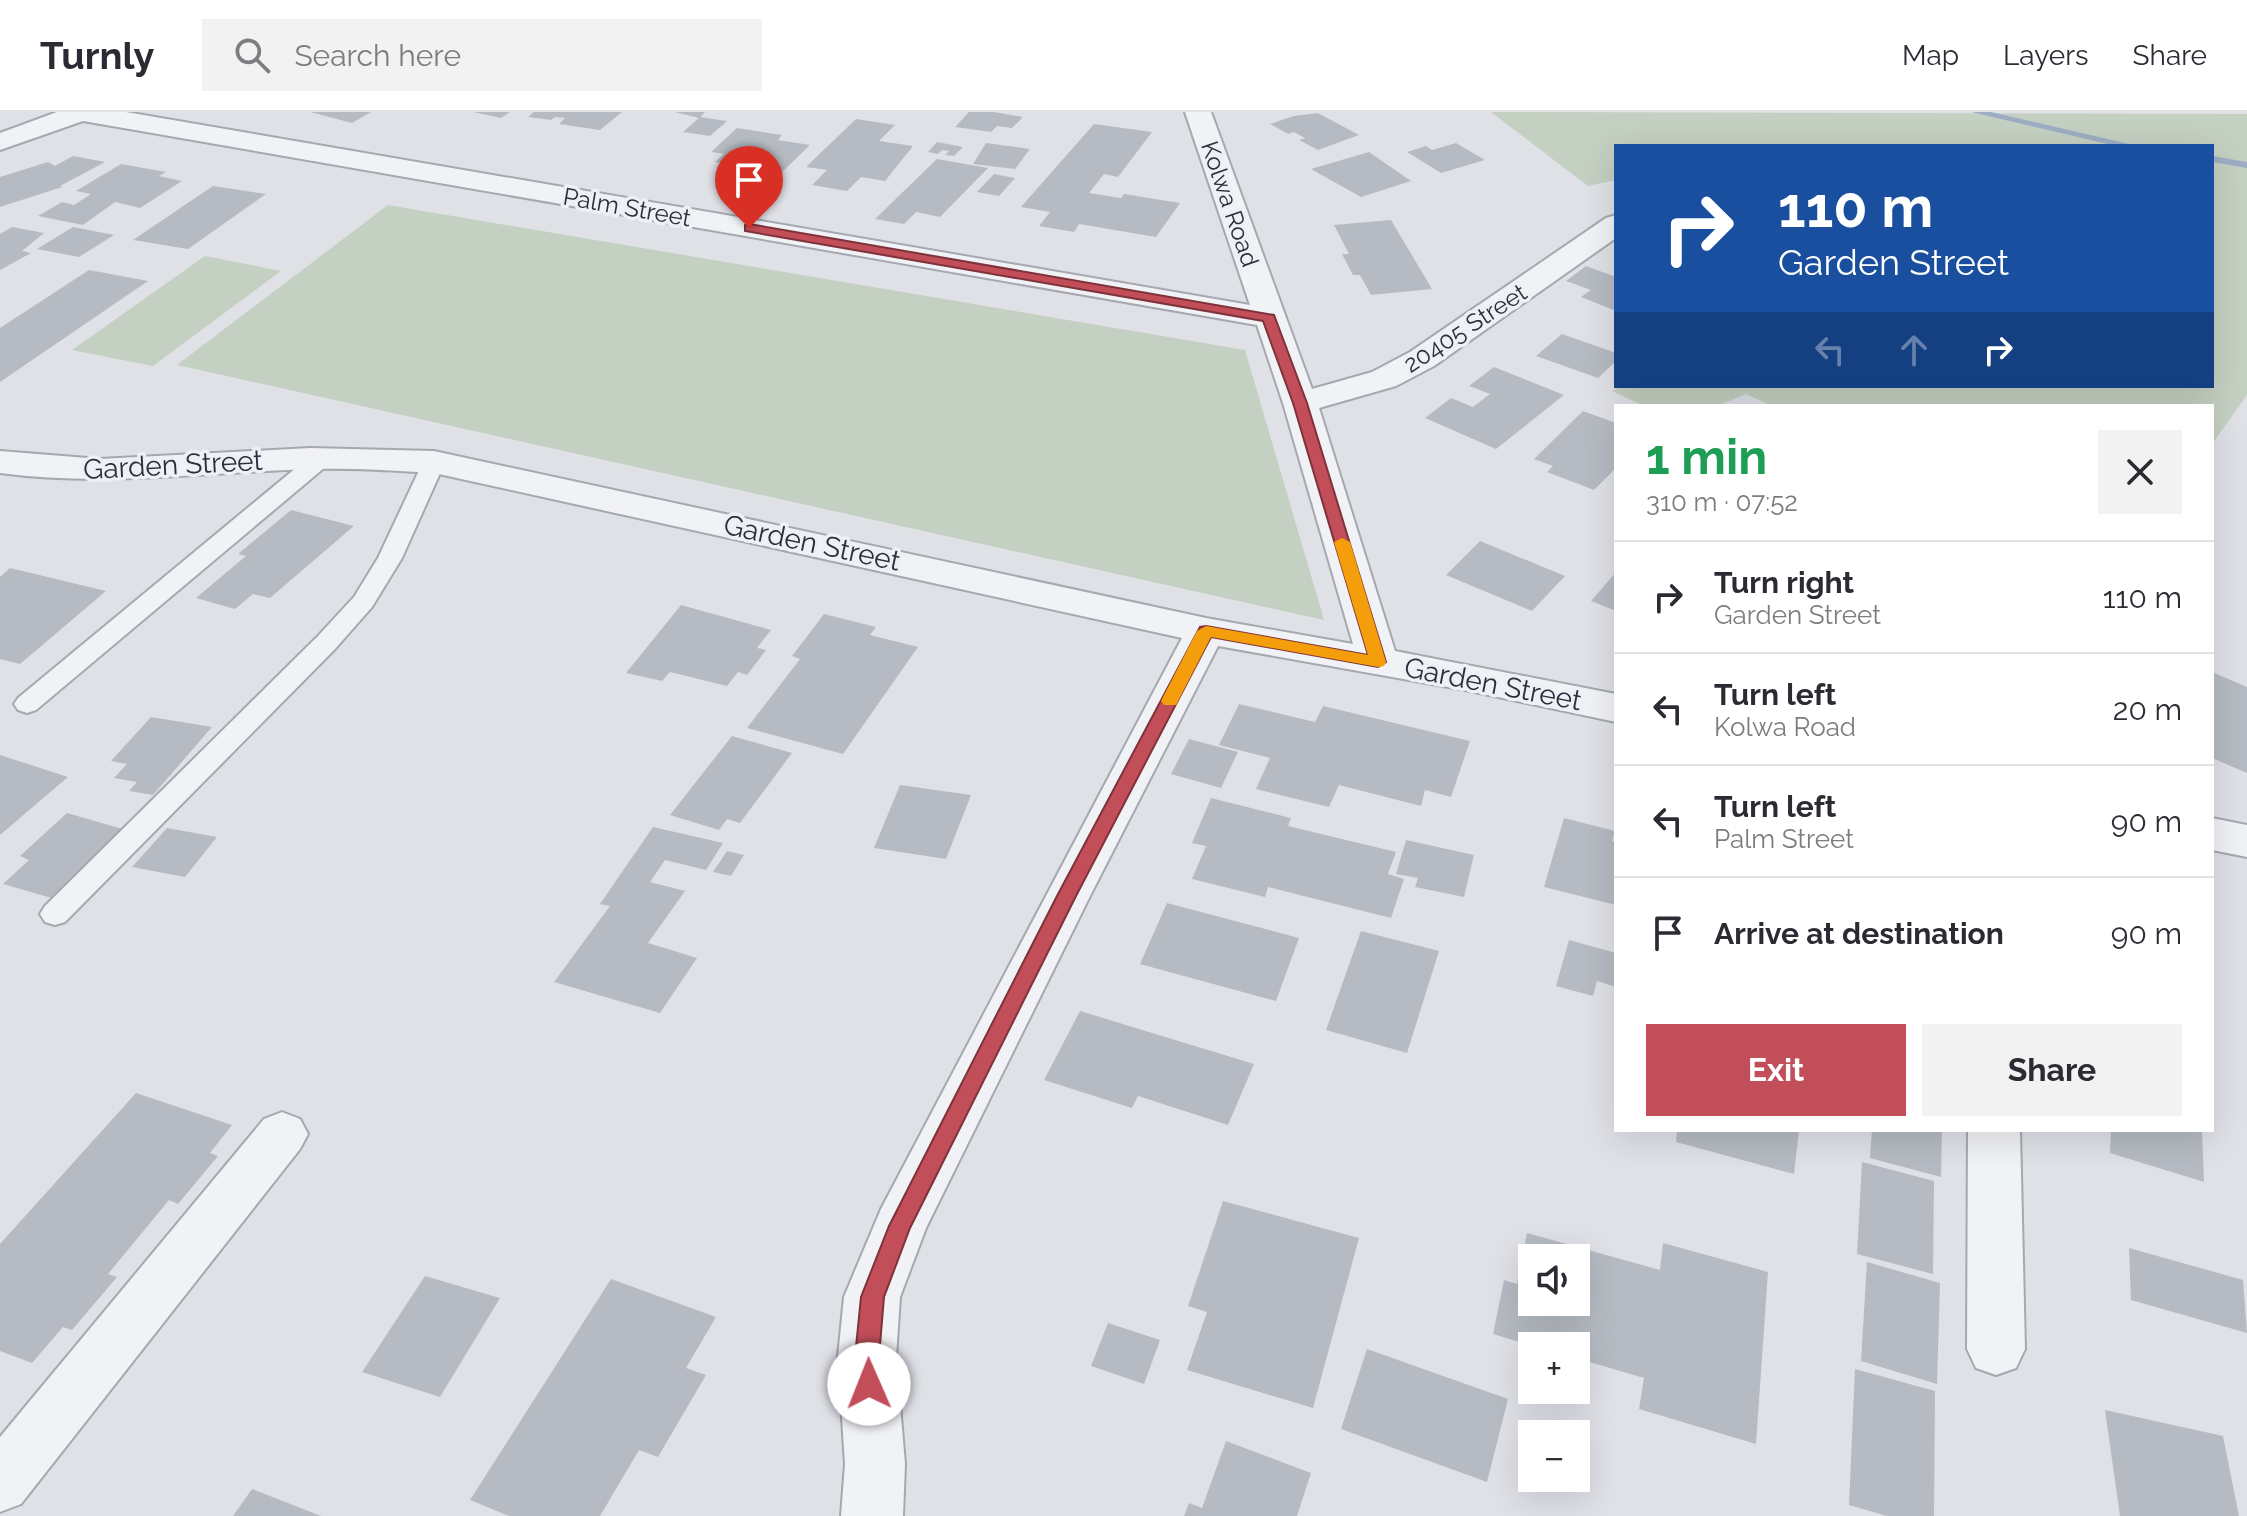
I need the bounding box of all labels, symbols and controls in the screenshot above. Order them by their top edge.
search box [202,19,762,91]
text: Turnly [40,33,154,78]
icon: search [230,33,274,77]
text: Search here [294,38,461,73]
text: Map [1902,39,1959,72]
text: Layers [2003,39,2089,72]
text: Share [2133,39,2207,72]
street label: Kolwa Road [1195,137,1265,271]
pin [715,146,783,228]
icon: arrive [727,158,771,202]
text: 110 m [1778,174,1933,240]
icon: right [1646,176,1750,280]
street label: Palm Street [561,182,693,232]
text: Garden Street [1778,241,2009,283]
street label: 20405 Street [1398,278,1532,378]
icon: left [1808,328,1852,372]
icon: ahead [1892,328,1936,372]
icon: right [1976,328,2020,372]
text: 1 min [1646,429,1767,485]
button: close [2098,430,2182,514]
street label: Garden Street [82,444,264,486]
text: 310 m · 07:52 [1646,487,1798,517]
street label: Garden Street [721,508,904,578]
text: Turn right [1714,565,1854,600]
icon: right [1646,575,1690,619]
text: 110 m [2103,580,2182,615]
text: Garden Street [1714,600,1881,630]
street label: Garden Street [1402,651,1585,717]
text: Turn left [1714,677,1836,712]
icon: left [1646,687,1690,731]
text: 20 m [2113,692,2182,727]
text: Kolwa Road [1714,712,1856,742]
text: Turn left [1714,789,1836,824]
icon: left [1646,799,1690,843]
text: 90 m [2111,804,2182,839]
text: Palm Street [1714,824,1854,854]
icon: arrive [1646,911,1690,955]
text: Arrive at destination [1714,916,2004,951]
text: 90 m [2111,916,2182,951]
button: Exit [1646,1024,1906,1116]
button: Share [1922,1024,2182,1116]
map controls [1518,1244,1590,1492]
button: sound [1518,1244,1590,1316]
button: + [1518,1332,1590,1404]
position arrow [827,1342,911,1426]
button: − [1518,1420,1590,1492]

